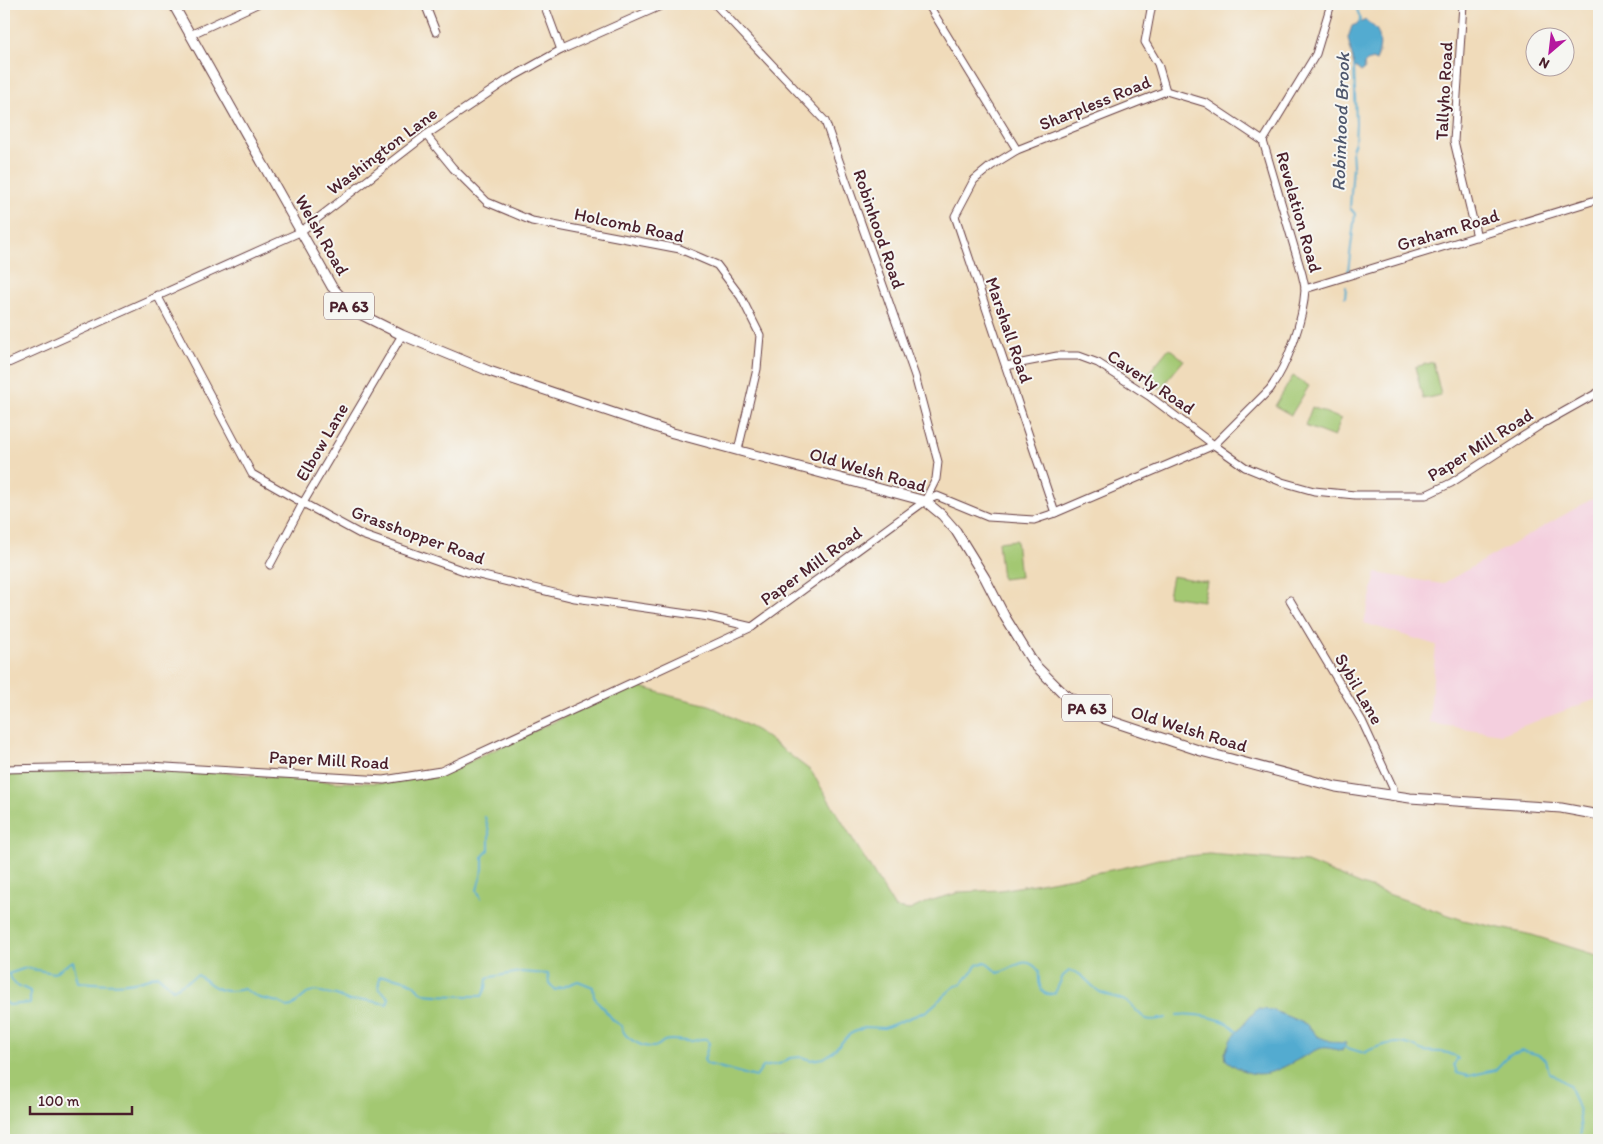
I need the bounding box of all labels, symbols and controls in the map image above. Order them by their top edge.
north arrow [1526,28,1576,78]
street label: Tallyho Road [1430,41,1458,141]
water label: Robinhood Brook [1327,51,1354,192]
text: N [1536,53,1552,73]
street label: Sharpless Road [1036,71,1154,135]
street label: Washington Lane [322,102,442,200]
street label: Revelation Road [1271,149,1327,275]
street label: Robinhood Road [848,167,910,292]
street label: Welsh Road [290,191,354,279]
street label: Holcomb Road [572,203,686,247]
street label: Graham Road [1394,204,1502,256]
street label: Marshall Road [981,274,1037,386]
road number: PA 63 [324,292,374,320]
street label: Caverly Road [1103,345,1199,420]
street label: Elbow Lane [291,399,353,485]
street label: Paper Mill Road [1423,404,1537,486]
street label: Old Welsh Road [807,443,929,497]
street label: Grasshopper Road [348,501,488,570]
street label: Paper Mill Road [756,522,866,610]
street label: Sybil Lane [1330,650,1388,728]
road number: PA 63 [1062,694,1112,721]
street label: Old Welsh Road [1128,701,1250,757]
street label: Paper Mill Road [268,746,390,774]
scale bar [30,1084,132,1116]
text: 100 m [38,1092,80,1110]

